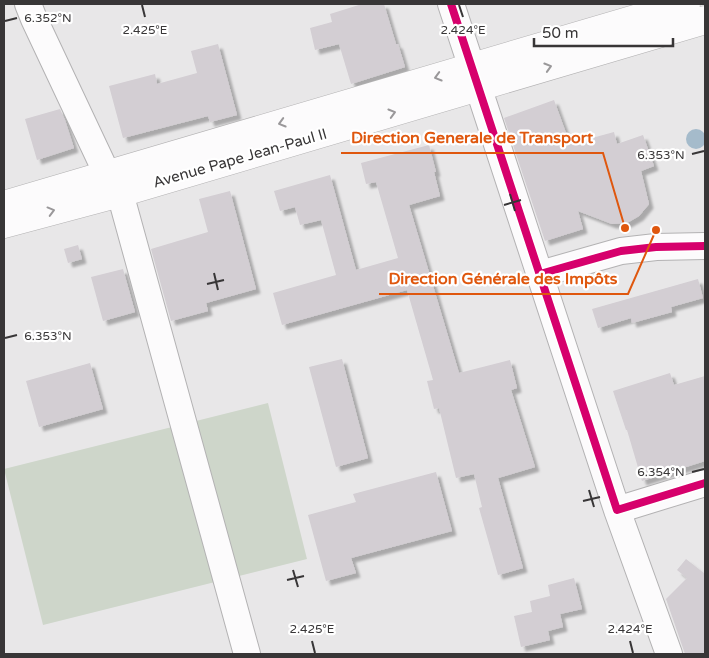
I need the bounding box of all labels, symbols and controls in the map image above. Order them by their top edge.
text: 6.352°N [24,11,72,25]
scale bar [534,15,673,47]
text: 2.425°E [123,23,168,37]
text: 2.424°E [440,23,486,37]
text: 50 m [542,24,579,42]
one-way arrow [543,63,551,73]
one-way arrow [434,71,443,81]
one-way arrow [387,108,396,119]
one-way arrow [279,117,287,127]
callout: Direction Generale de Transport [341,122,603,153]
street label: Avenue Pape Jean-Paul II [151,125,329,191]
text: Direction Generale de Transport [351,128,594,148]
text: 6.353°N [637,148,685,162]
one-way arrow [46,207,54,217]
callout: Direction Générale des Impôts [379,263,628,294]
text: Direction Générale des Impôts [389,269,618,289]
text: 6.353°N [24,329,72,343]
text: 6.354°N [637,465,685,479]
text: 2.425°E [290,622,335,636]
text: 2.424°E [607,622,653,636]

